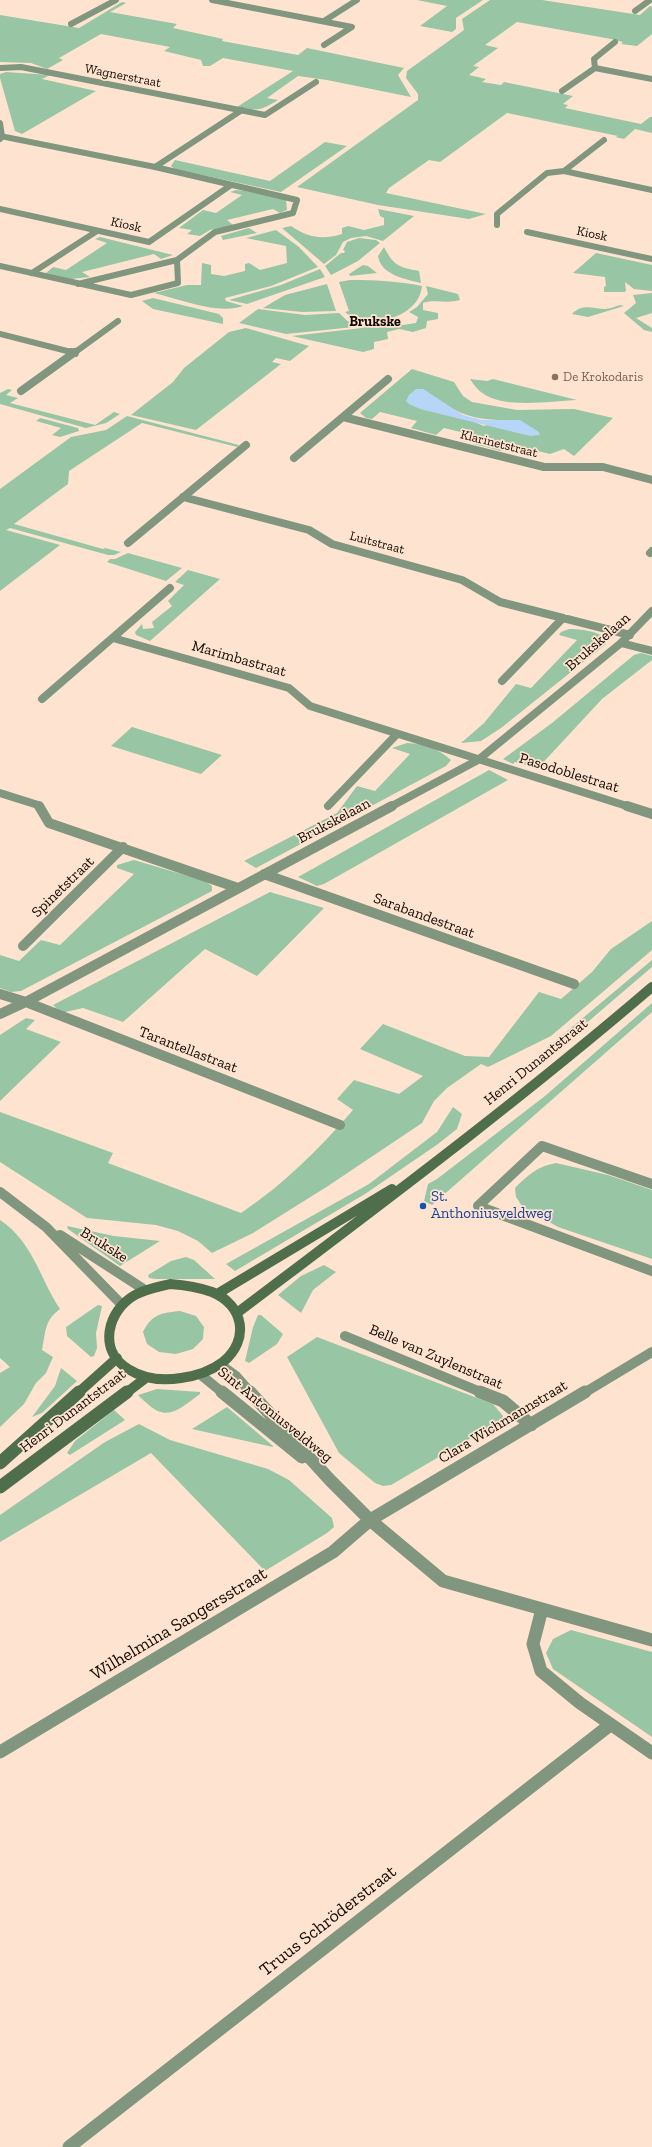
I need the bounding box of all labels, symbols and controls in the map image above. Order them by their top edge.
street label: Wagnerstraat [84,61,162,91]
street label: Kiosk [109,214,143,236]
street label: Kiosk [575,223,609,245]
district label: Brukske [349,314,401,330]
place label: De Krokodaris [563,369,643,385]
marker: De Krokodaris [550,372,560,382]
street label: Klarinetstraat [459,427,539,461]
street label: Luitstraat [348,528,406,558]
street label: Brukskelaan [562,609,634,675]
street label: Marimbastraat [190,637,288,681]
street label: Pasodoblestraat [517,749,621,797]
street label: Brukskelaan [295,794,373,848]
street label: Spinetstraat [28,853,98,921]
street label: Sarabandestraat [371,889,477,943]
street label: Henri Dunantstraat [481,1015,591,1109]
street label: Tarantellastraat [136,1023,240,1077]
place label: St. Anthoniusveldweg [431,1188,552,1223]
marker: St. Anthoniusveldweg [418,1201,428,1211]
street label: Brukske [77,1223,131,1267]
street label: Belle van Zuylenstraat [366,1321,506,1393]
street label: Sint Antoniusveldweg [214,1363,336,1467]
street label: Henri Dunantstraat [16,1365,130,1457]
street label: Clara Wichmannstraat [435,1376,571,1468]
street label: Wilhelmina Sangersstraat [87,1563,271,1685]
street label: Truus Schröderstraat [255,1861,401,1981]

